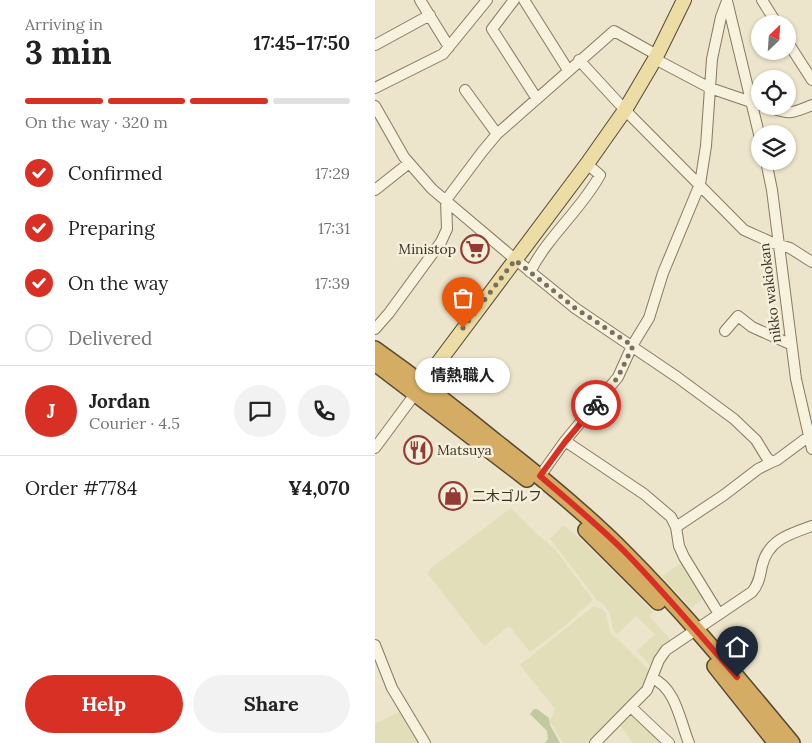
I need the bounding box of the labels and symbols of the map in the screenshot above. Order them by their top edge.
north arrow [751,15,796,60]
supermarket icon: Ministop [460,234,490,264]
place label: Ministop [398,240,456,258]
street label: nikko wakiokan [755,242,785,344]
pin [442,277,484,328]
callout: 情熱職人 [416,358,511,393]
courier [571,380,621,430]
restaurant icon: Matsuya [403,435,433,465]
place label: Matsuya [437,441,492,459]
shop icon: 二木ゴルフ [438,481,468,511]
place label: 二木ゴルフ [472,487,542,505]
pin [716,626,758,677]

